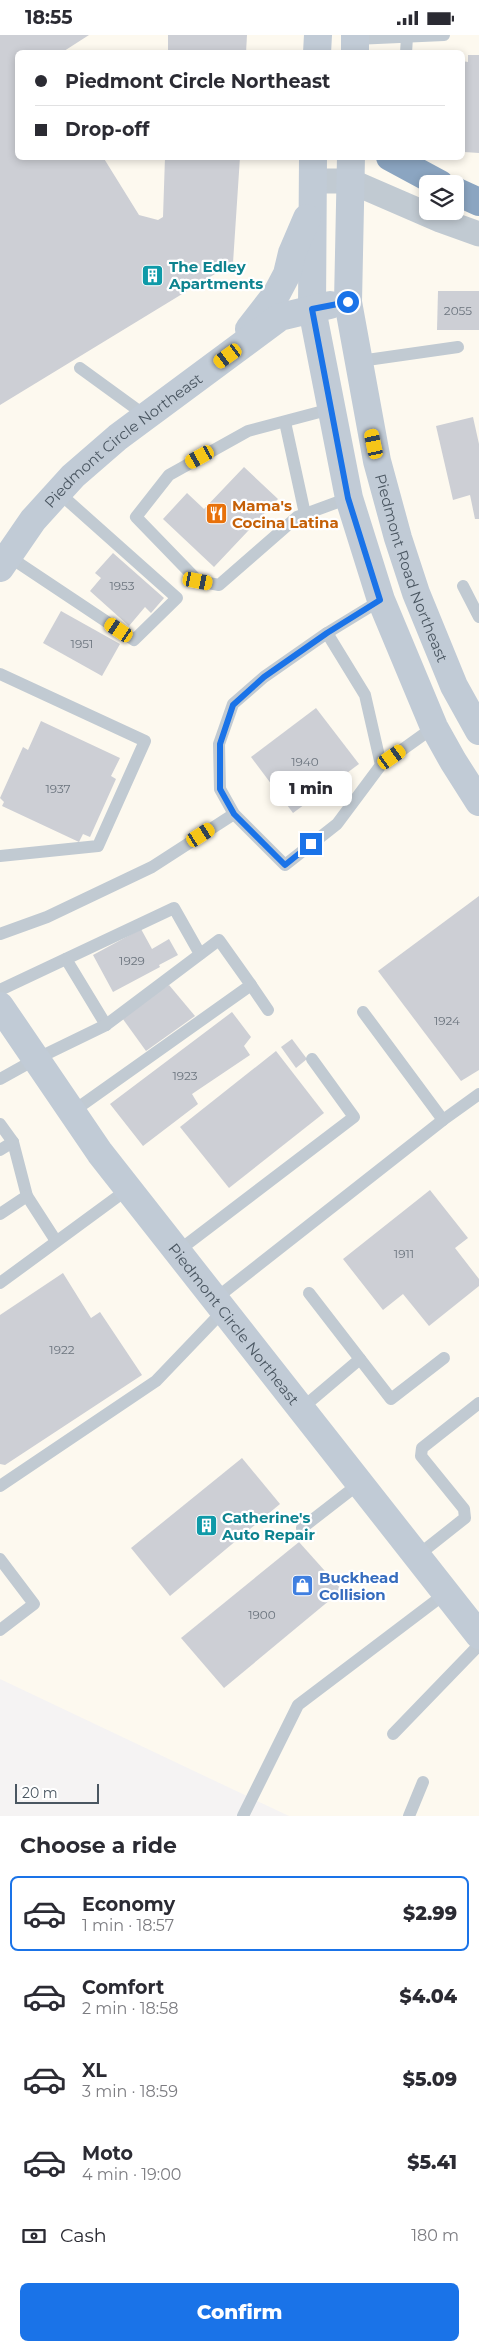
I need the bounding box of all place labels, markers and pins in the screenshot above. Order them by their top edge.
place label: The Edley Apartments [168,257,263,293]
building icon: The Edley Apartments [141,263,165,287]
place label: Mama's Cocina Latina [232,496,339,532]
restaurant icon: Mama's Cocina Latina [204,502,228,526]
place label: Catherine's Auto Repair [221,1508,315,1544]
building icon: Catherine's Auto Repair [194,1514,218,1538]
place label: Buckhead Collision [319,1568,399,1604]
shop icon: Buckhead Collision [291,1574,315,1598]

